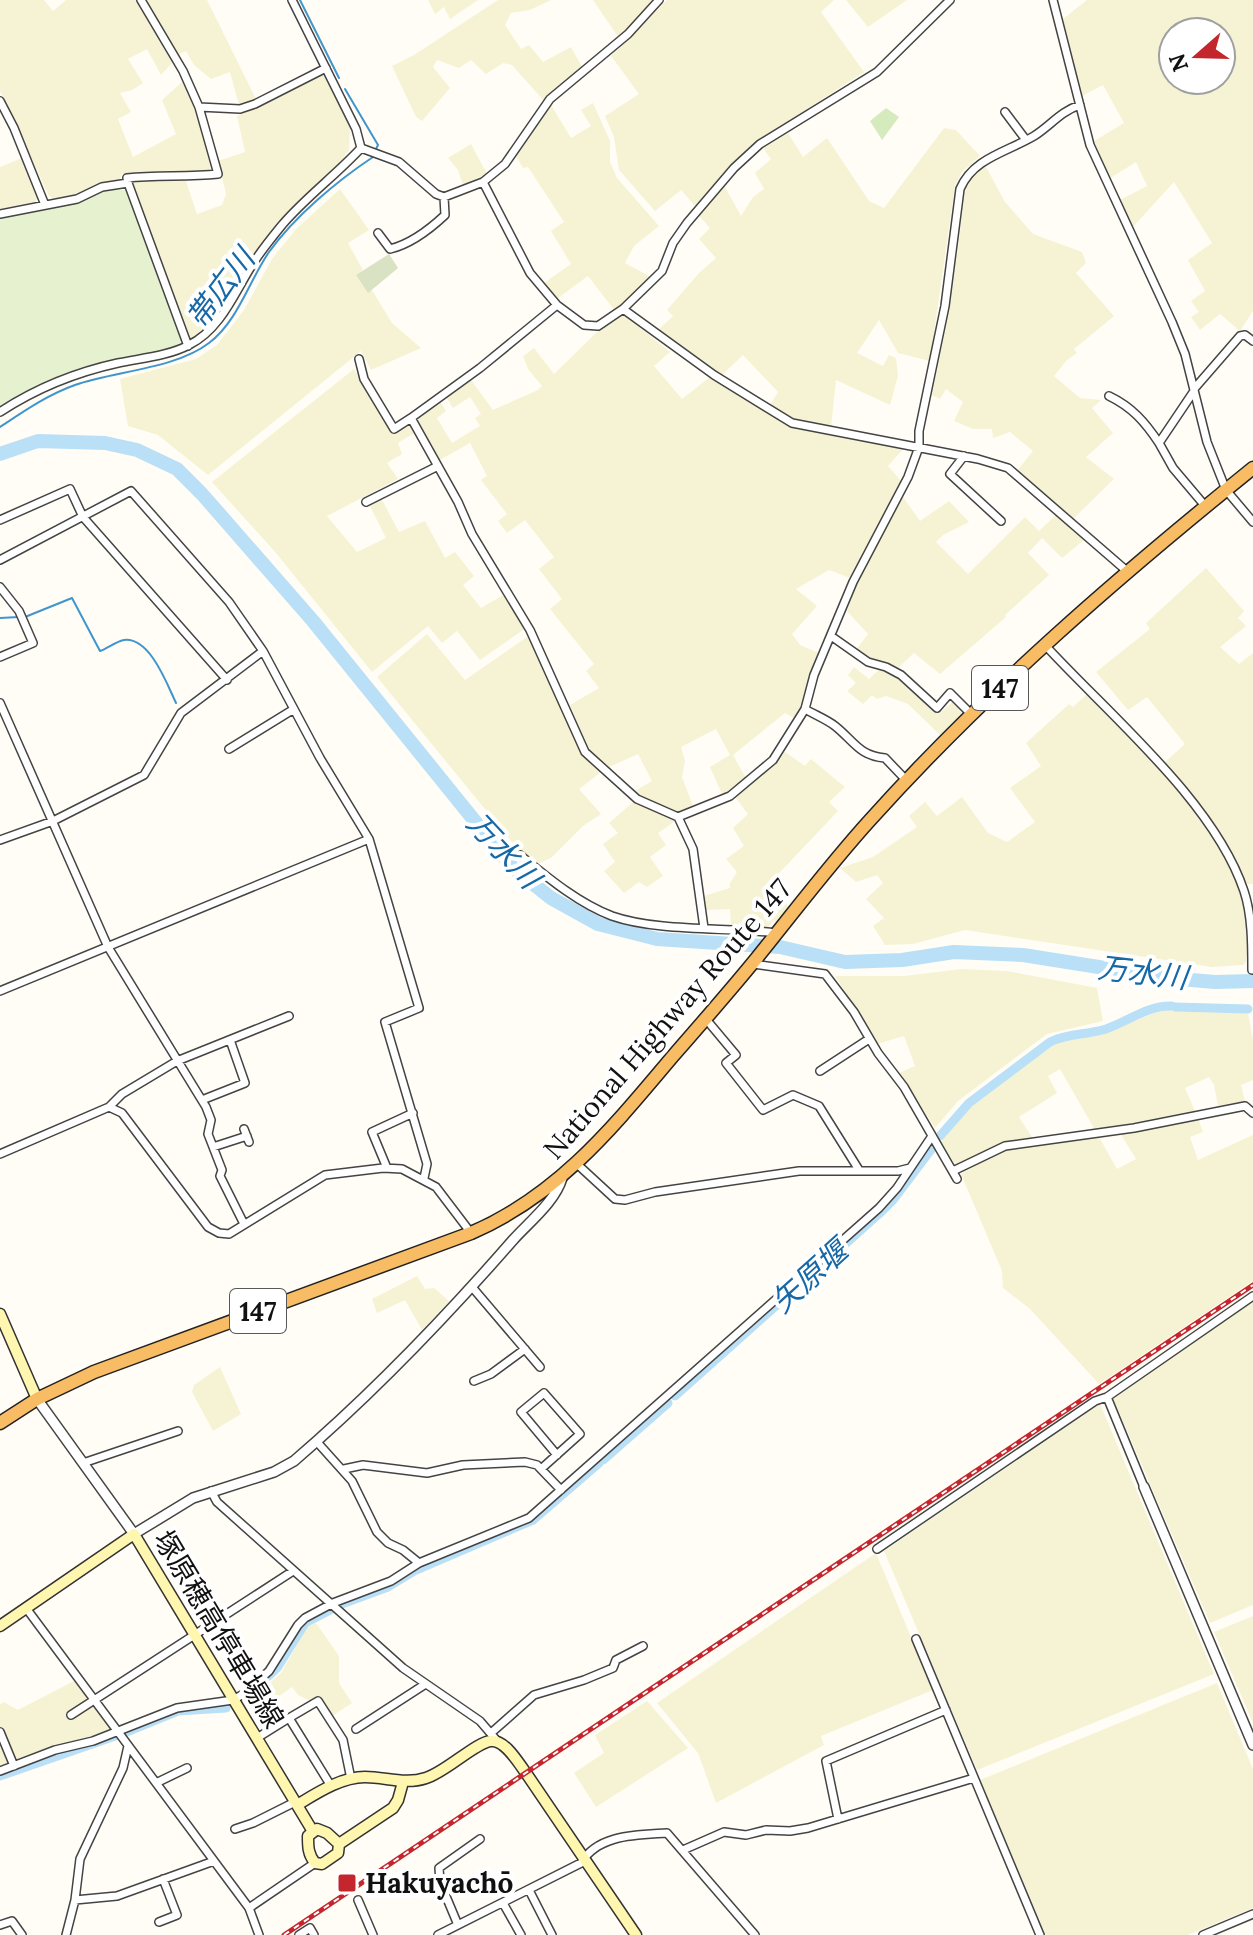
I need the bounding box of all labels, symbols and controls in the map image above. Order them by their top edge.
north arrow [1157,16,1237,96]
text: N [1162,50,1194,76]
water label: 帯広川 [178,238,264,335]
road number: 147 [972,666,1028,710]
water label: 万水川 [459,804,551,898]
street label: National Highway Route 147 [535,871,799,1167]
water label: 万水川 [1096,948,1193,997]
water label: 矢原堰 [763,1228,859,1320]
road number: 147 [230,1289,286,1333]
street label: 塚原穂高停車場線 [146,1524,292,1734]
place label: Hakuyachō [365,1865,513,1901]
marker: Hakuyachō [336,1872,358,1894]

